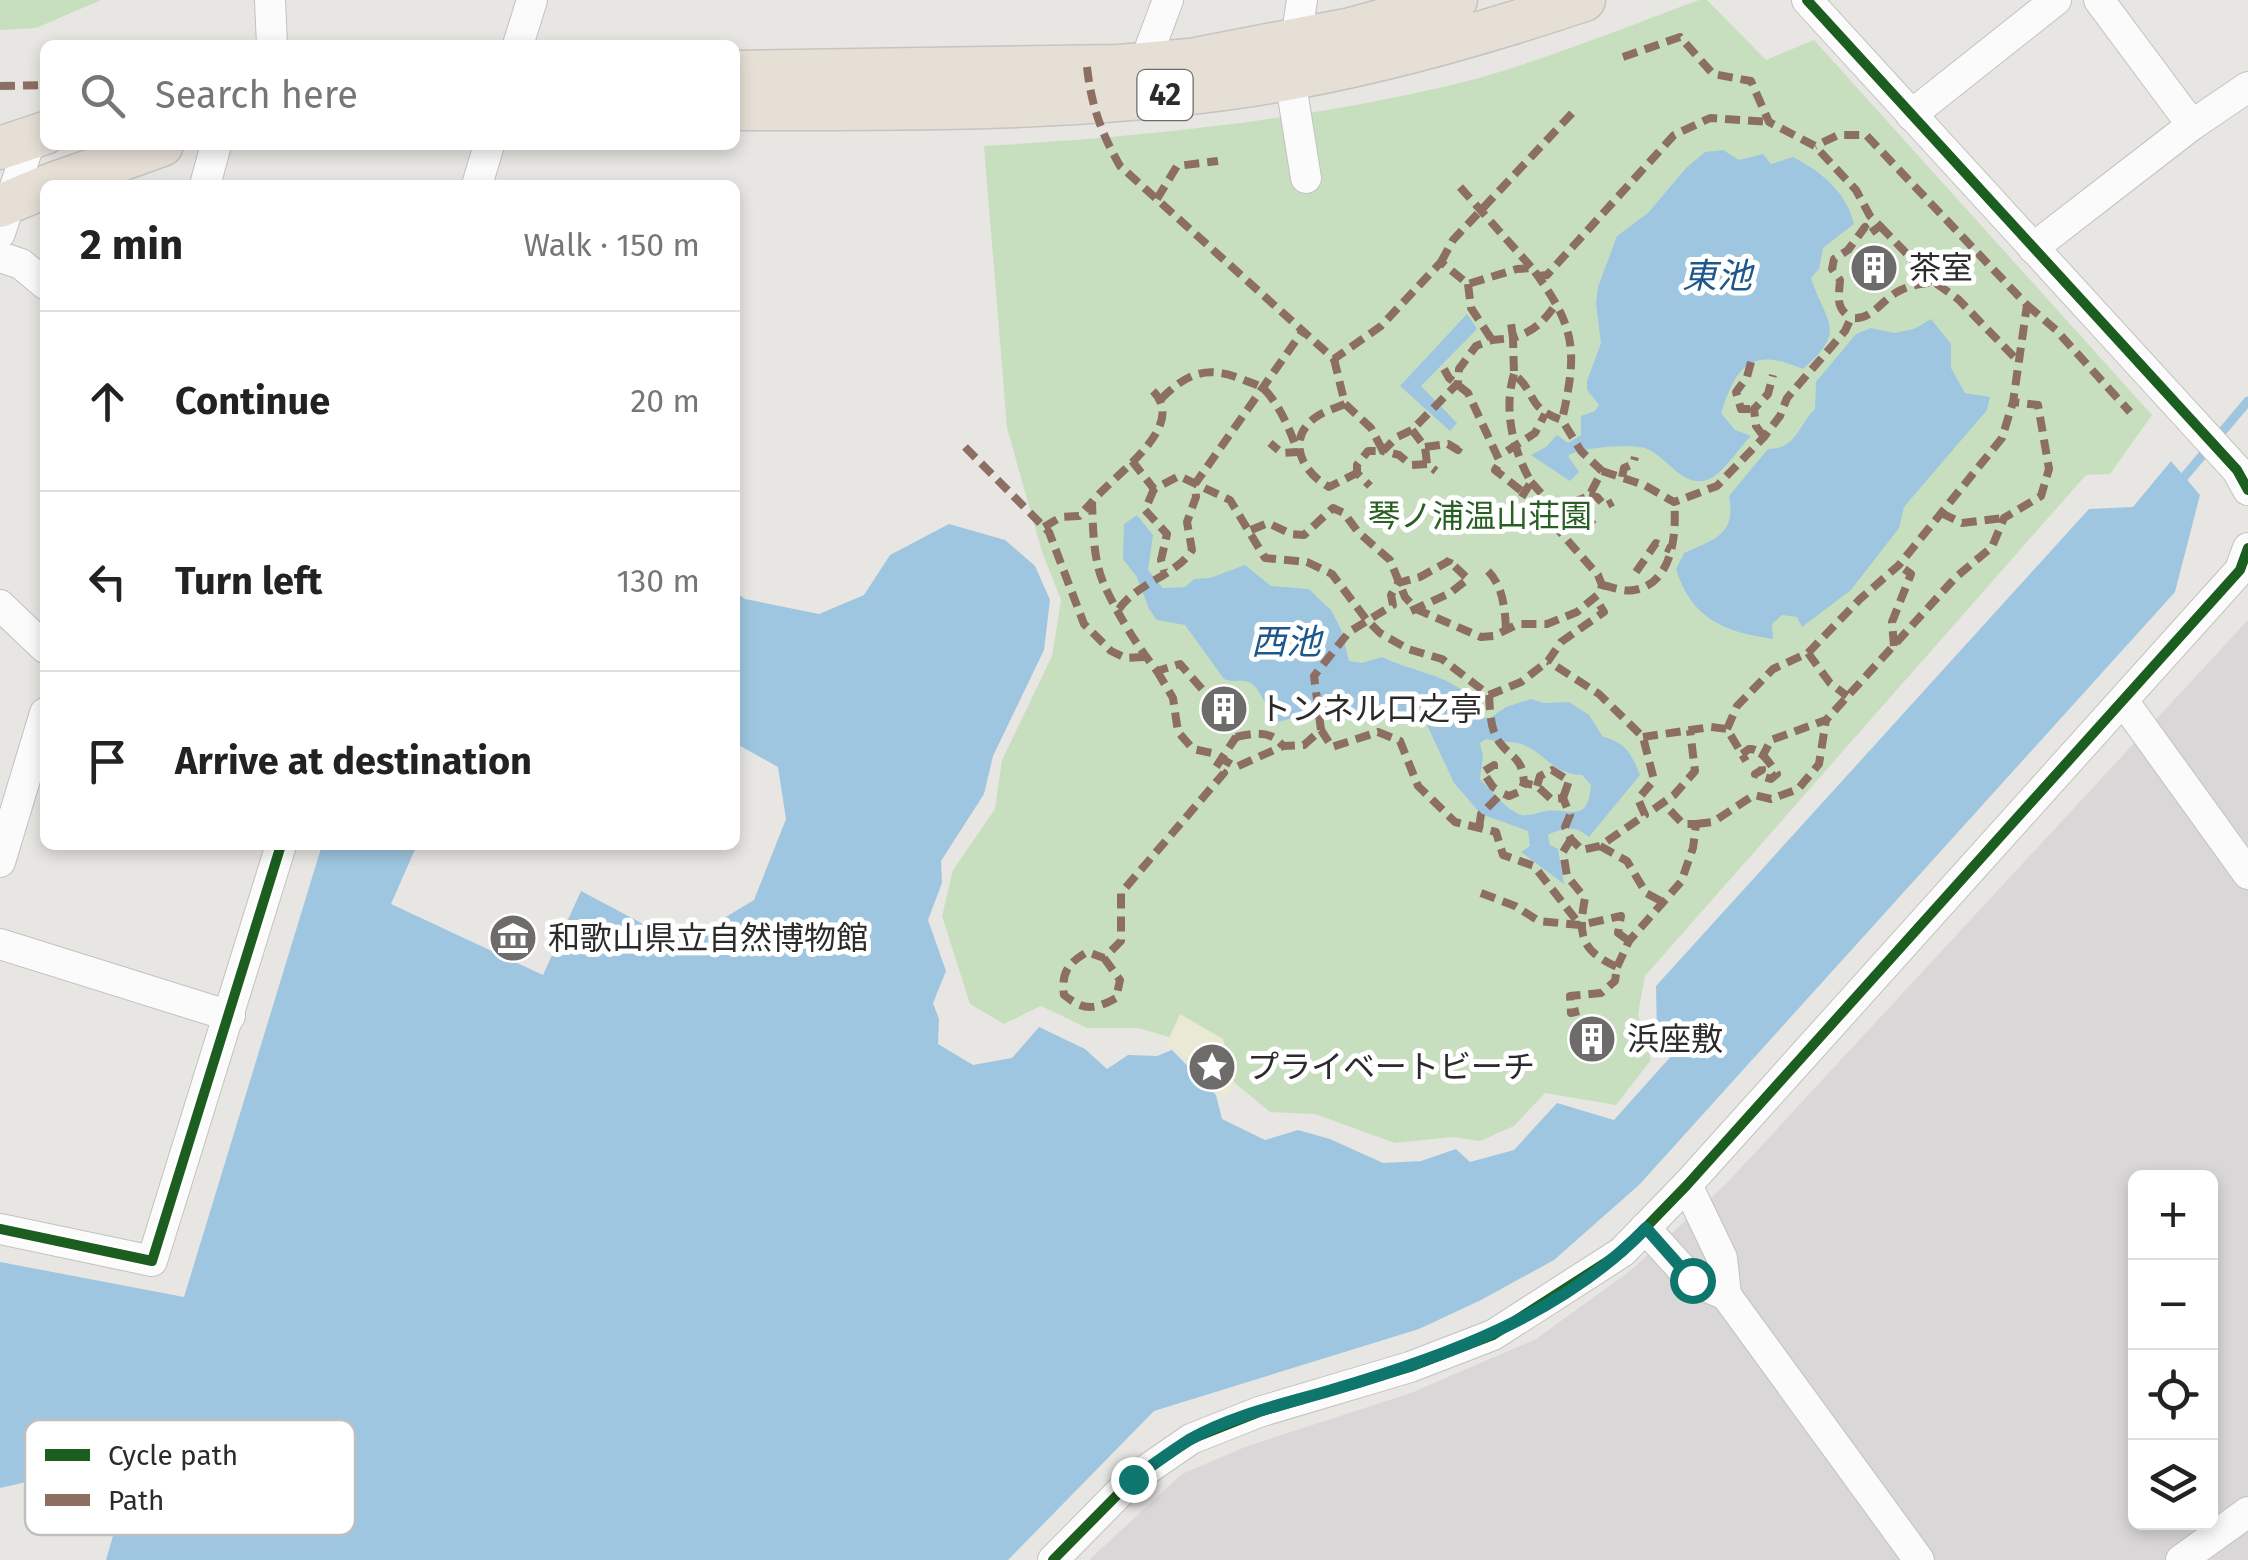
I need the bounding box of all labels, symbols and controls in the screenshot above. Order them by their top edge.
search box [40,40,740,150]
icon: search [75,68,130,123]
road number: 42 [1138,70,1192,120]
text: Search here [155,72,358,118]
text: 2 min [80,220,183,270]
text: Walk · 150 m [523,226,700,264]
building icon: 茶室 [1848,242,1900,294]
place label: 茶室 [1909,249,1973,287]
water label: 東池 [1682,255,1755,297]
icon: ahead [80,374,135,429]
text: Continue [175,378,330,424]
text: 20 m [630,382,700,420]
park label: 琴ノ浦温山荘園 [1368,497,1592,535]
icon: left [80,554,135,609]
text: Turn left [175,558,322,604]
text: 130 m [616,562,700,600]
water label: 西池 [1251,621,1324,663]
building icon: トンネル口之亭 [1198,683,1250,735]
place label: トンネル口之亭 [1259,690,1482,728]
icon: arrive [80,734,135,789]
text: Arrive at destination [175,738,532,784]
museum icon: 和歌山県立自然博物館 [487,912,539,964]
place label: 和歌山県立自然博物館 [548,919,868,957]
building icon: 浜座敷 [1566,1013,1618,1065]
place label: 浜座敷 [1627,1020,1723,1058]
place icon: プライベートビーチ [1186,1041,1238,1093]
place label: プライベートビーチ [1247,1048,1535,1086]
map controls [2128,1170,2218,1530]
button: + [2128,1170,2218,1260]
route start [1670,1258,1716,1304]
button: − [2128,1260,2218,1350]
button: locate [2128,1350,2218,1440]
legend [25,1420,355,1535]
text: Cycle path [108,1439,238,1472]
button: layers [2128,1440,2218,1530]
route end [1111,1457,1157,1503]
text: Path [108,1484,164,1517]

